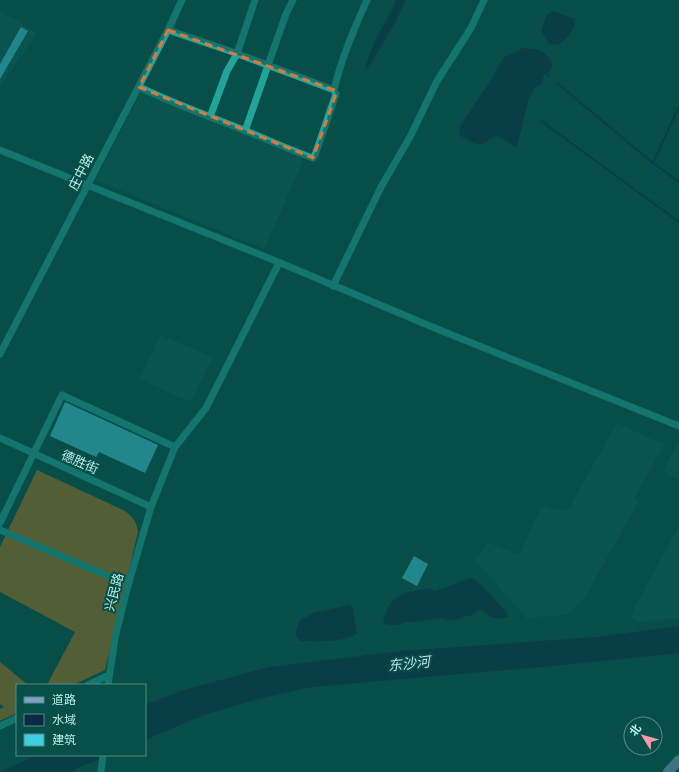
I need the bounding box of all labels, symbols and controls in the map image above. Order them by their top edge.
street label: 庄中路 [65,151,97,193]
street label: 德胜街 [59,447,101,477]
street label: 兴民路 [102,571,126,613]
water label: 东沙河 [387,653,434,675]
legend [16,684,146,756]
text: 道路 [52,693,76,707]
text: 水域 [52,713,76,727]
north arrow [623,716,663,756]
text: 北 [627,722,644,739]
text: 建筑 [52,733,76,747]

